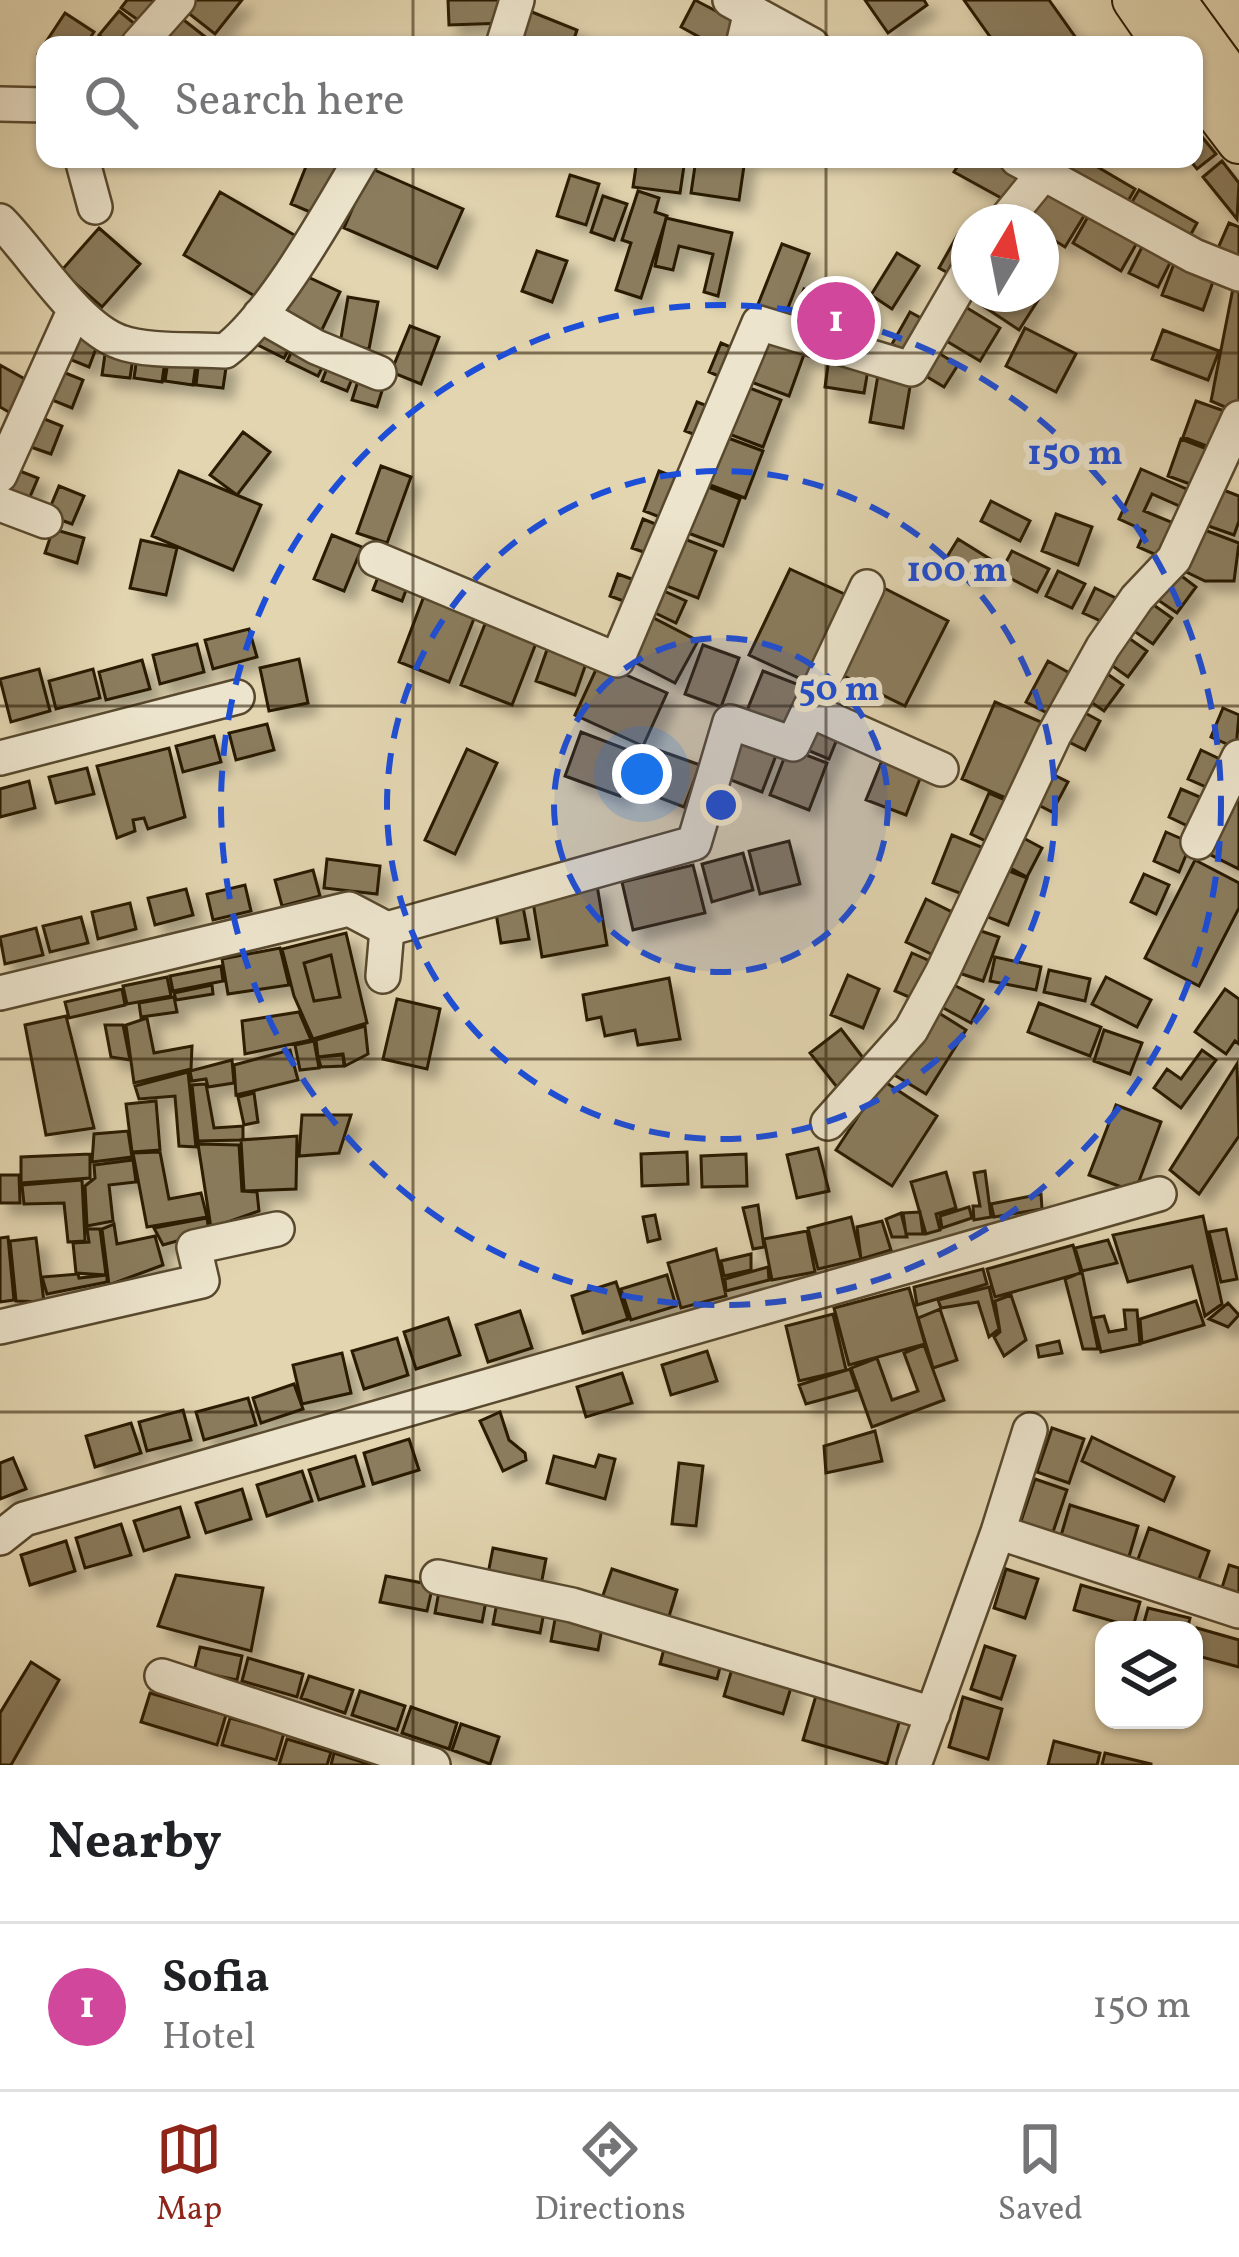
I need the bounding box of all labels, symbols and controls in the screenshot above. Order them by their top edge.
search box [36,36,1203,168]
icon: search [78,69,144,135]
text: Search here [174,71,405,134]
north arrow [951,204,1059,312]
pin: 1 [797,276,875,366]
text: 150 m [1027,430,1123,480]
text: 100 m [906,547,1008,597]
text: 50 m [798,666,880,716]
your location [612,744,672,804]
centre of rings [700,784,742,826]
map controls [1095,1621,1203,1729]
button: layers [1095,1621,1203,1729]
text: Nearby [48,1808,222,1879]
text: Sofia [162,1948,270,2011]
text: 1 [79,1980,95,2034]
text: 150 m [1092,1980,1191,2034]
text: Hotel [162,2011,256,2065]
tab: Map [156,2116,222,2234]
tab: Directions [534,2116,686,2234]
tab: Saved [998,2116,1083,2234]

